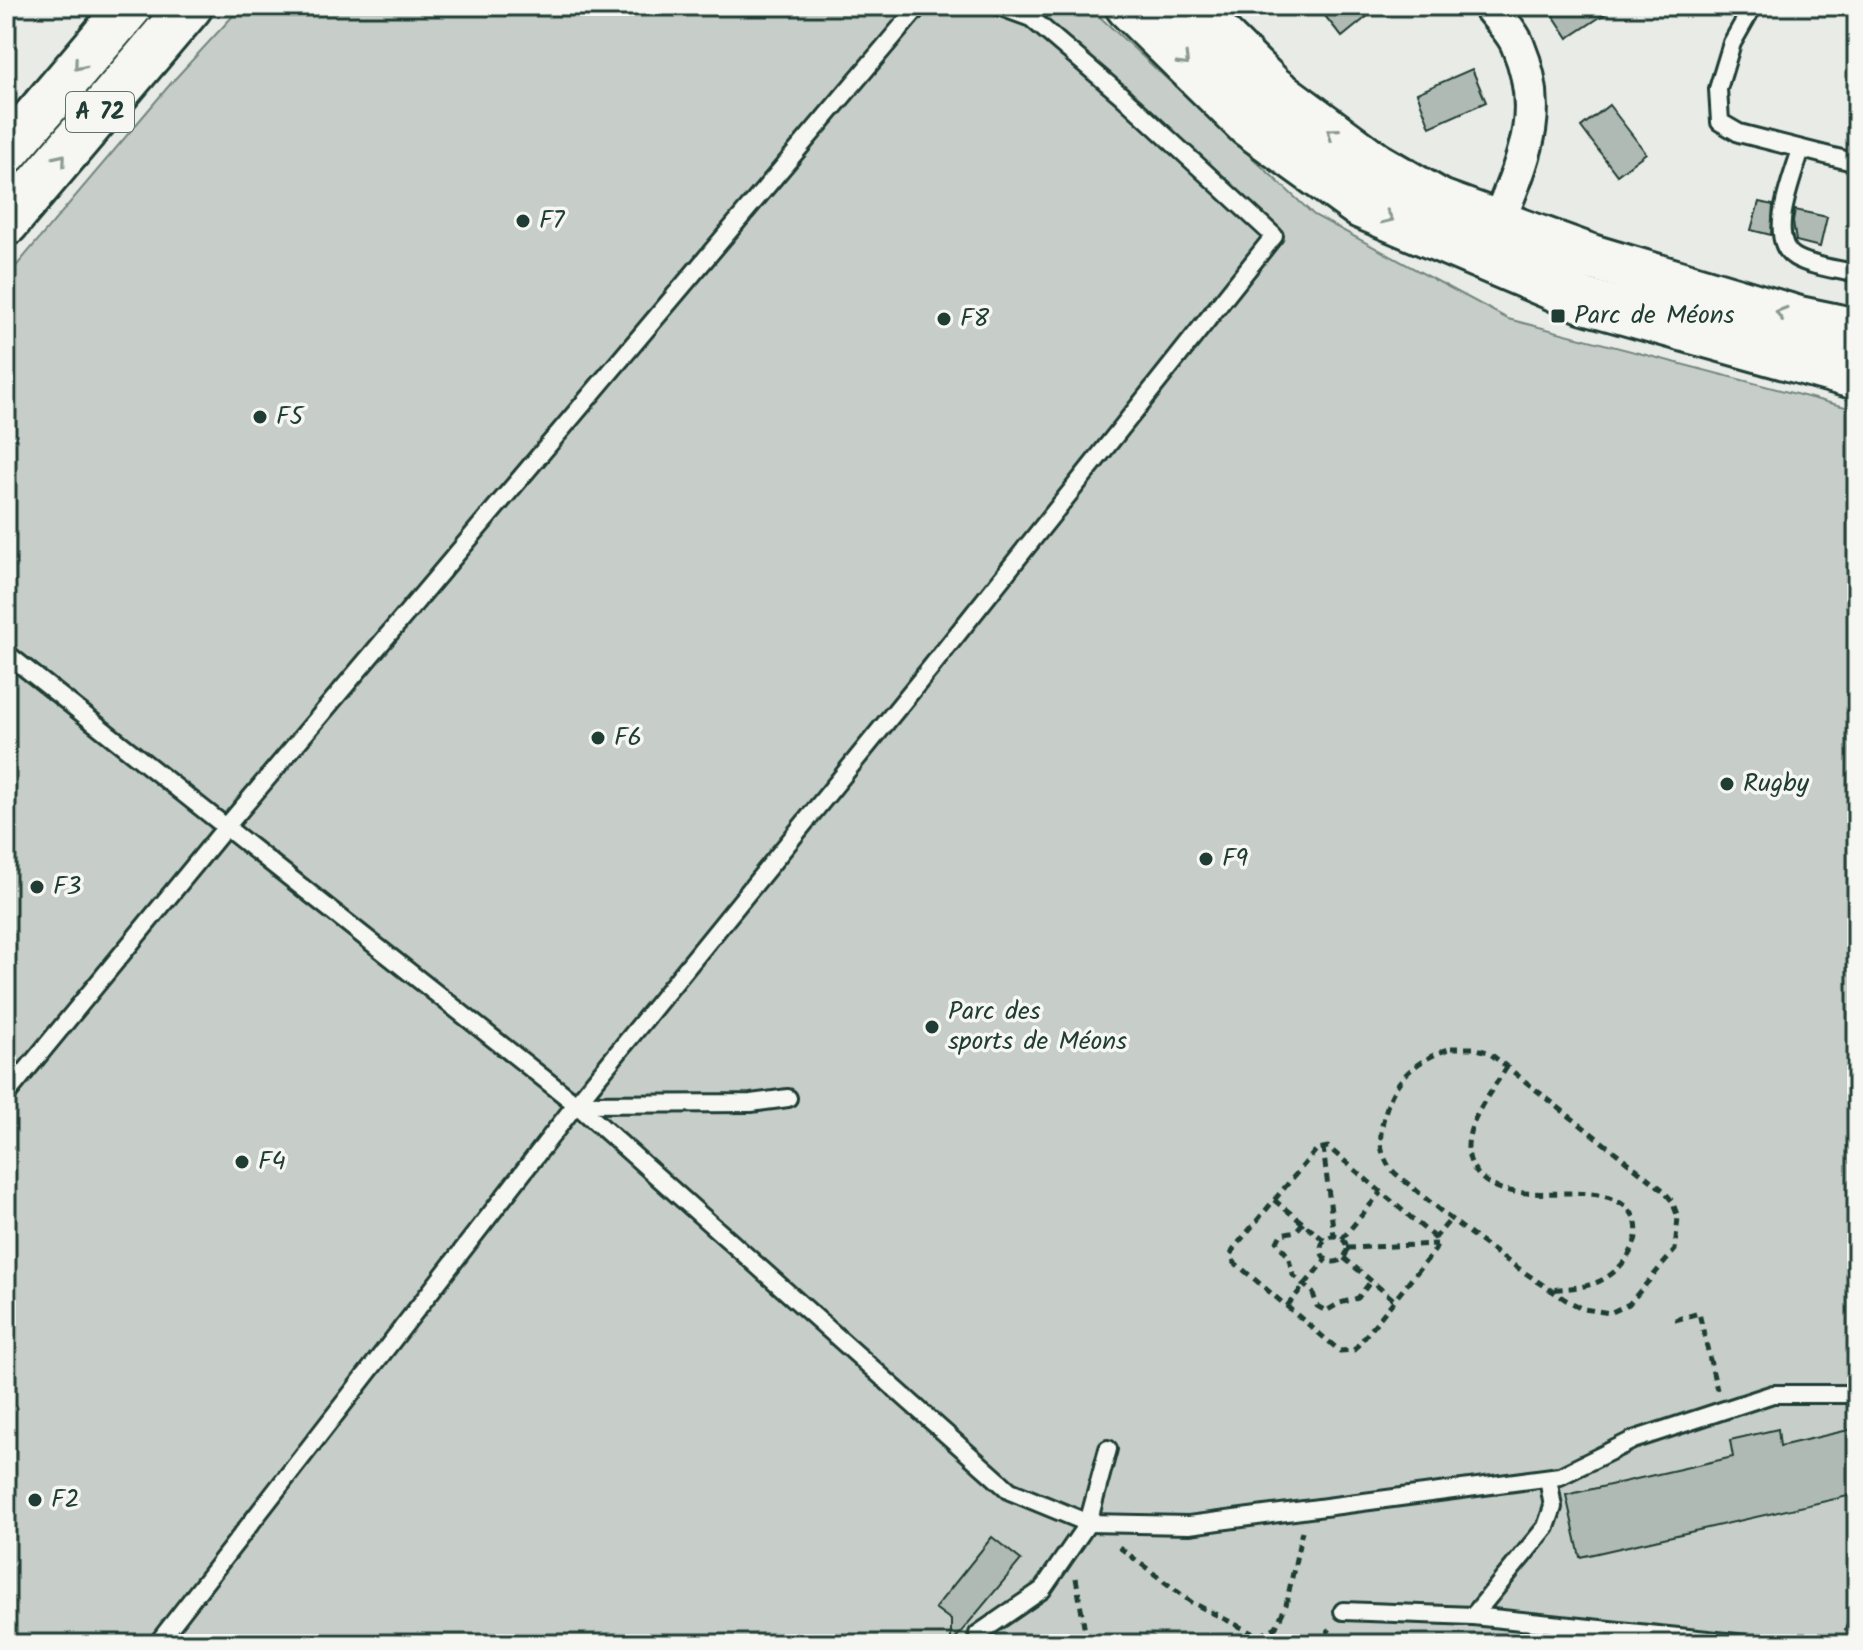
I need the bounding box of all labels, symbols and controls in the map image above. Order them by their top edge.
one-way arrow [1175,51,1189,66]
one-way arrow [74,56,89,71]
road number: A 72 [66,92,134,132]
one-way arrow [1326,128,1341,142]
one-way arrow [51,153,66,168]
place label: F7 [539,200,566,242]
one-way arrow [1380,209,1395,225]
marker: F7 [514,212,532,230]
place label: Parc de Méons [1574,295,1735,337]
place label: F8 [960,298,990,340]
one-way arrow [1775,306,1789,322]
marker: Parc de Méons [1549,307,1567,325]
marker: F8 [935,310,953,328]
place label: F5 [276,396,306,438]
marker: F5 [251,408,269,426]
place label: F6 [614,717,642,759]
marker: F6 [589,729,607,747]
place label: Rugby [1743,763,1810,805]
marker: Rugby [1718,775,1736,793]
place label: F9 [1222,838,1249,880]
marker: F9 [1197,850,1215,868]
place label: F3 [53,866,81,908]
marker: F3 [28,878,46,896]
place label: Parc des sports de Méons [948,991,1127,1063]
marker: Parc des sports de Méons [923,1018,941,1036]
place label: F4 [258,1141,286,1183]
marker: F4 [233,1153,251,1171]
place label: F2 [51,1479,80,1521]
marker: F2 [26,1491,44,1509]

